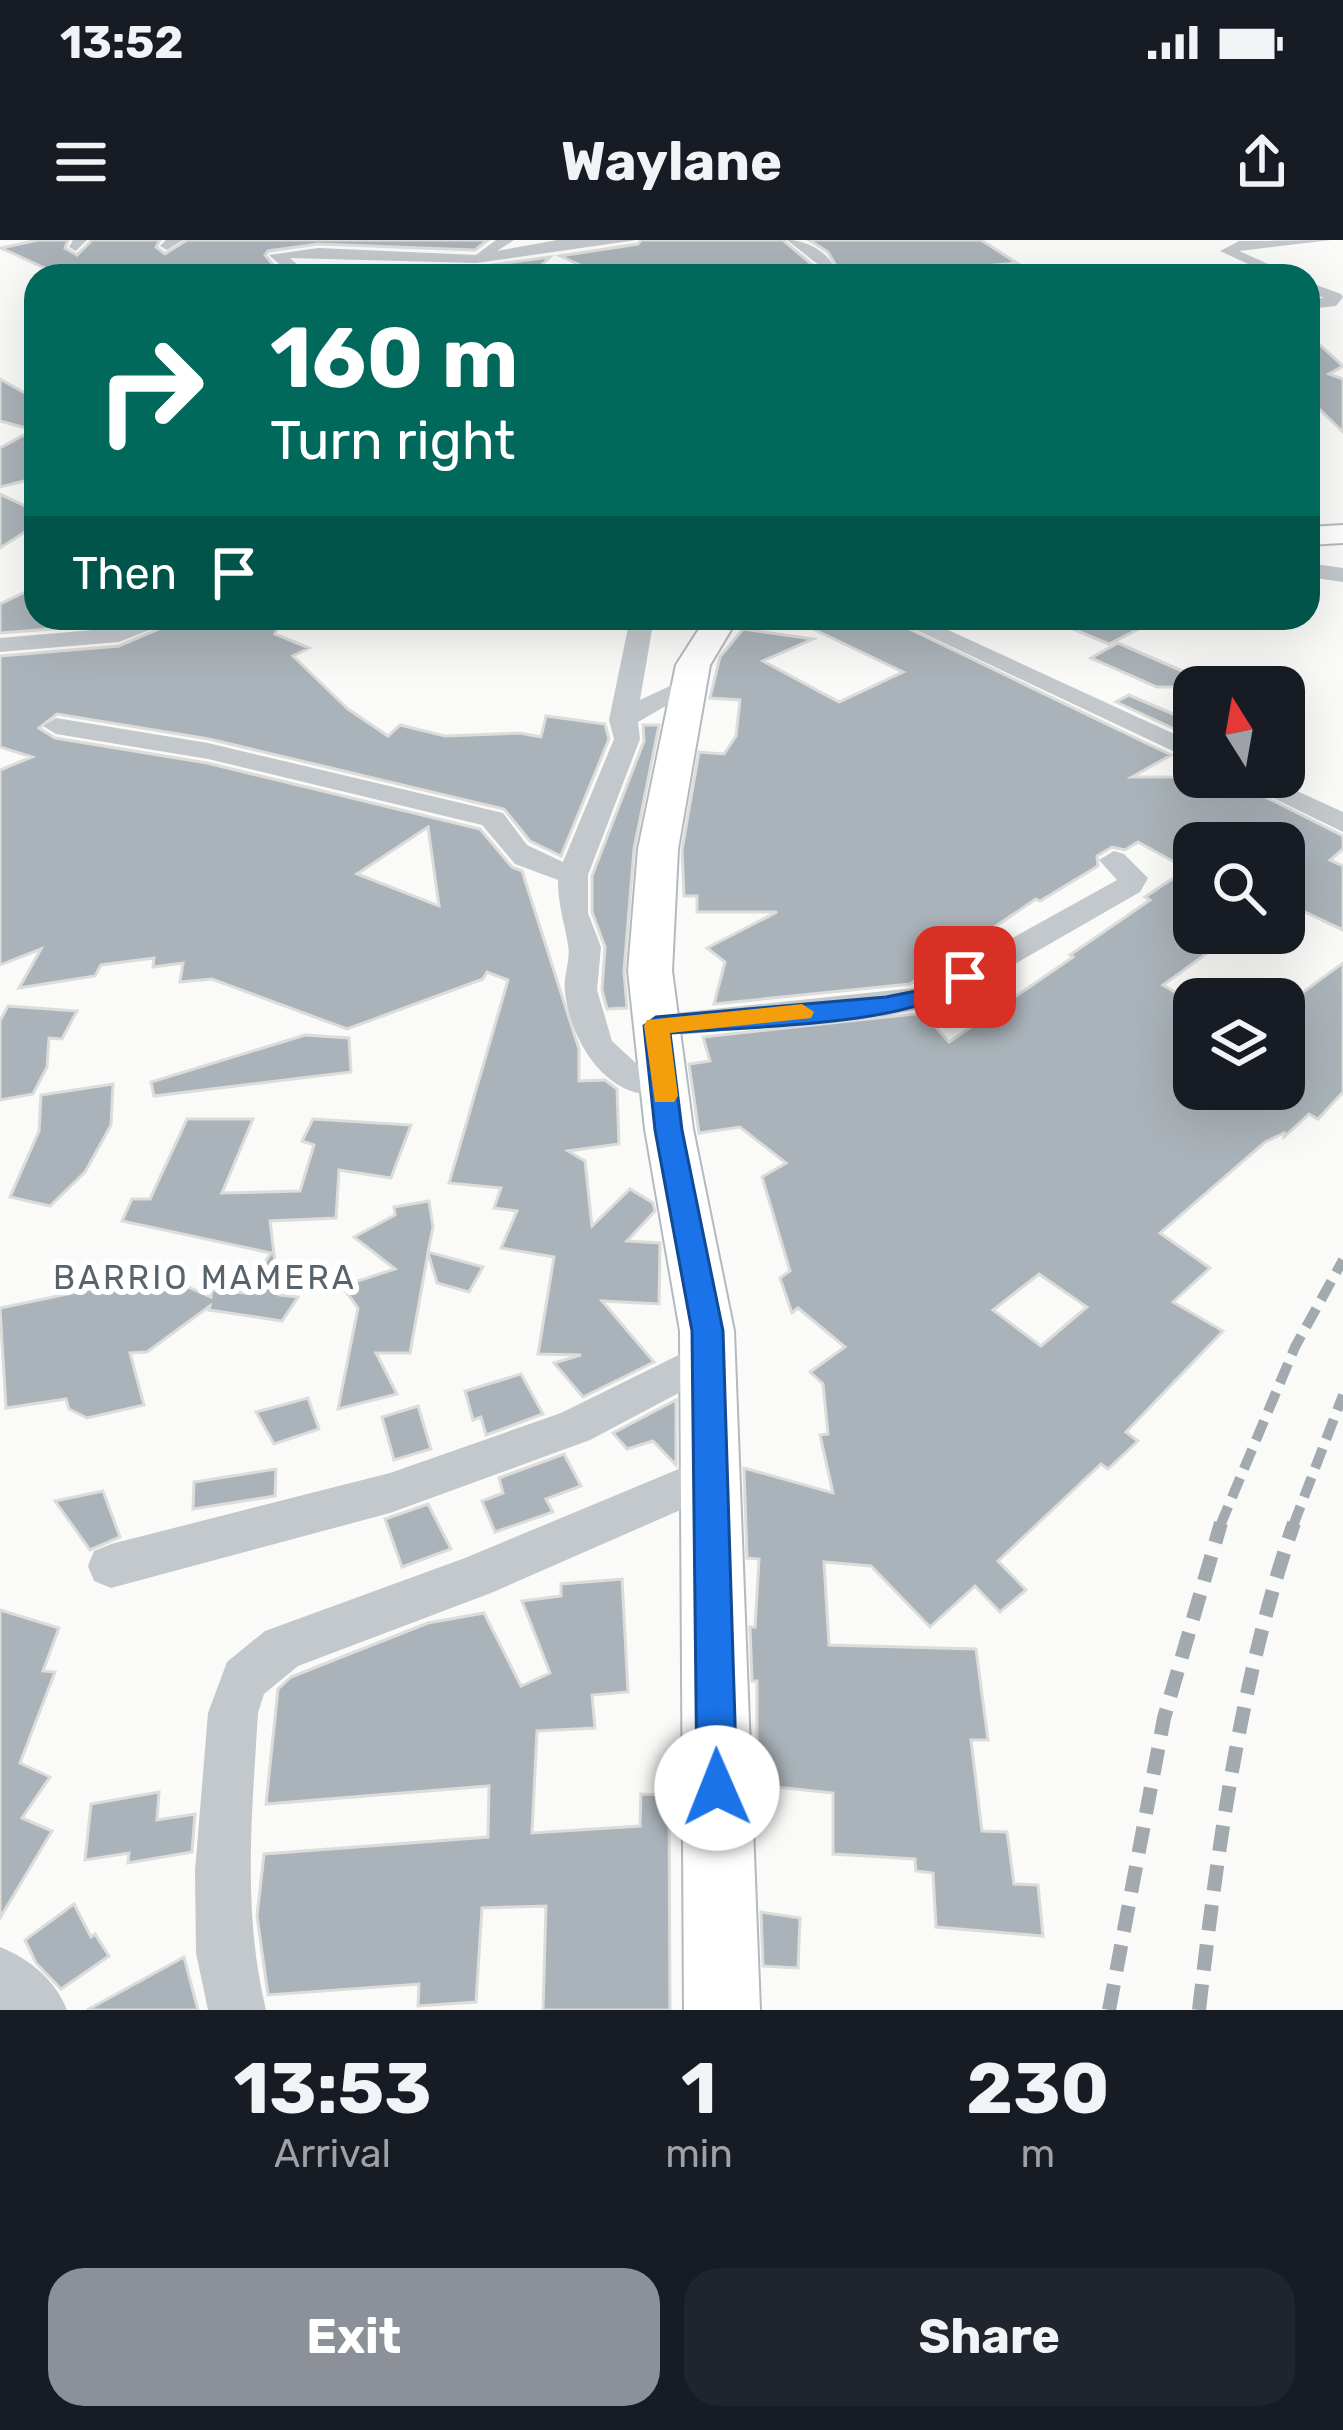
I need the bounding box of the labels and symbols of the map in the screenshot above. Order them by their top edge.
north arrow [1173,666,1305,798]
pin [914,926,1016,1028]
district label: BARRIO MAMERA [53,1258,357,1297]
position arrow [654,1725,780,1851]

